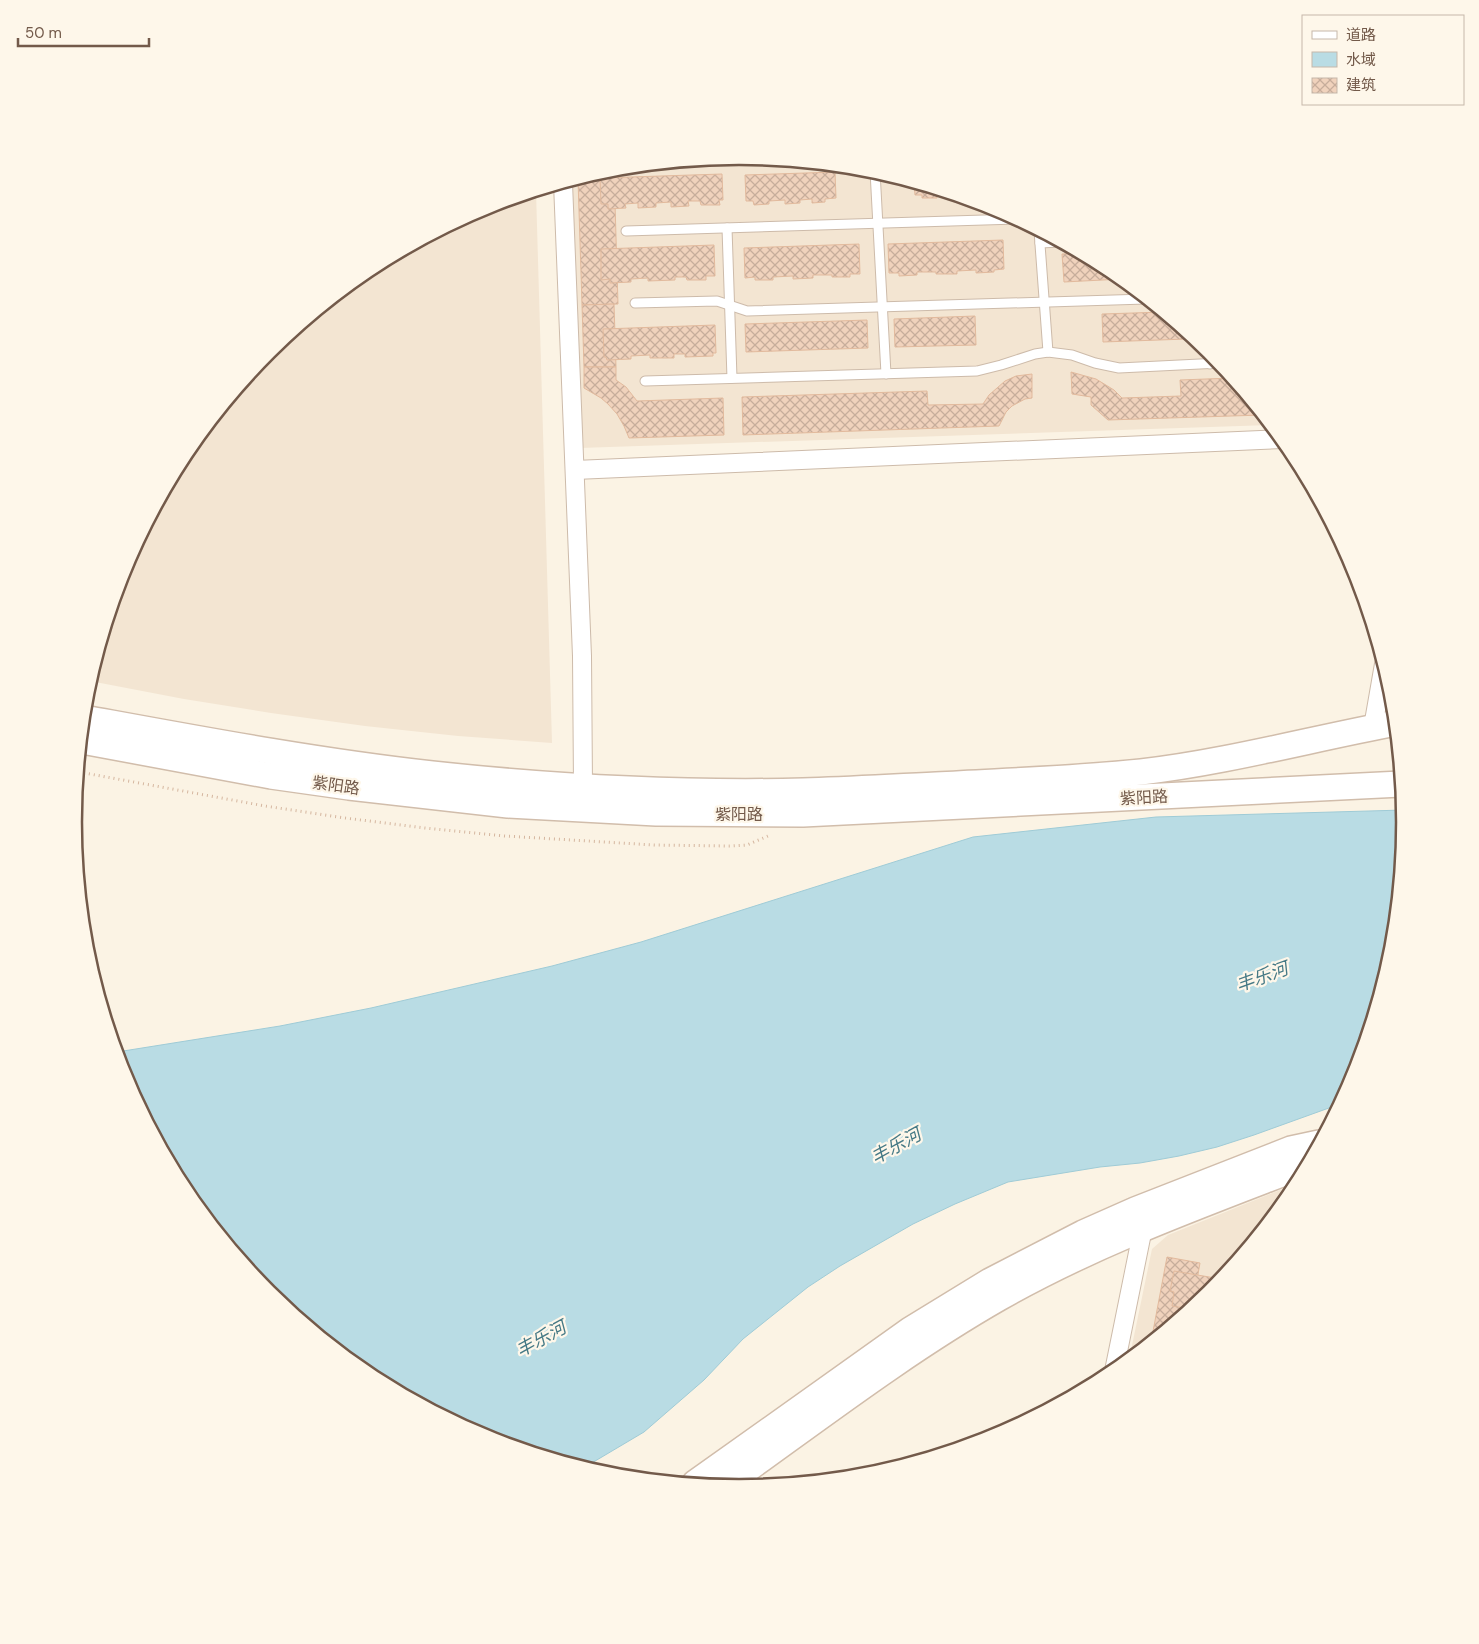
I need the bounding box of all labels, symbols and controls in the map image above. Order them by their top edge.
scale bar [18,15,149,47]
legend [1302,15,1464,105]
text: 50 m [25,23,62,43]
text: 道路 [1346,25,1376,45]
text: 水域 [1346,50,1376,70]
text: 建筑 [1346,75,1376,95]
street label: 紫阳路 [311,772,361,799]
street label: 紫阳路 [1120,786,1169,809]
street label: 紫阳路 [715,804,763,825]
water label: 丰乐河 [1233,955,1294,998]
water label: 丰乐河 [867,1121,928,1170]
water label: 丰乐河 [512,1314,573,1363]

